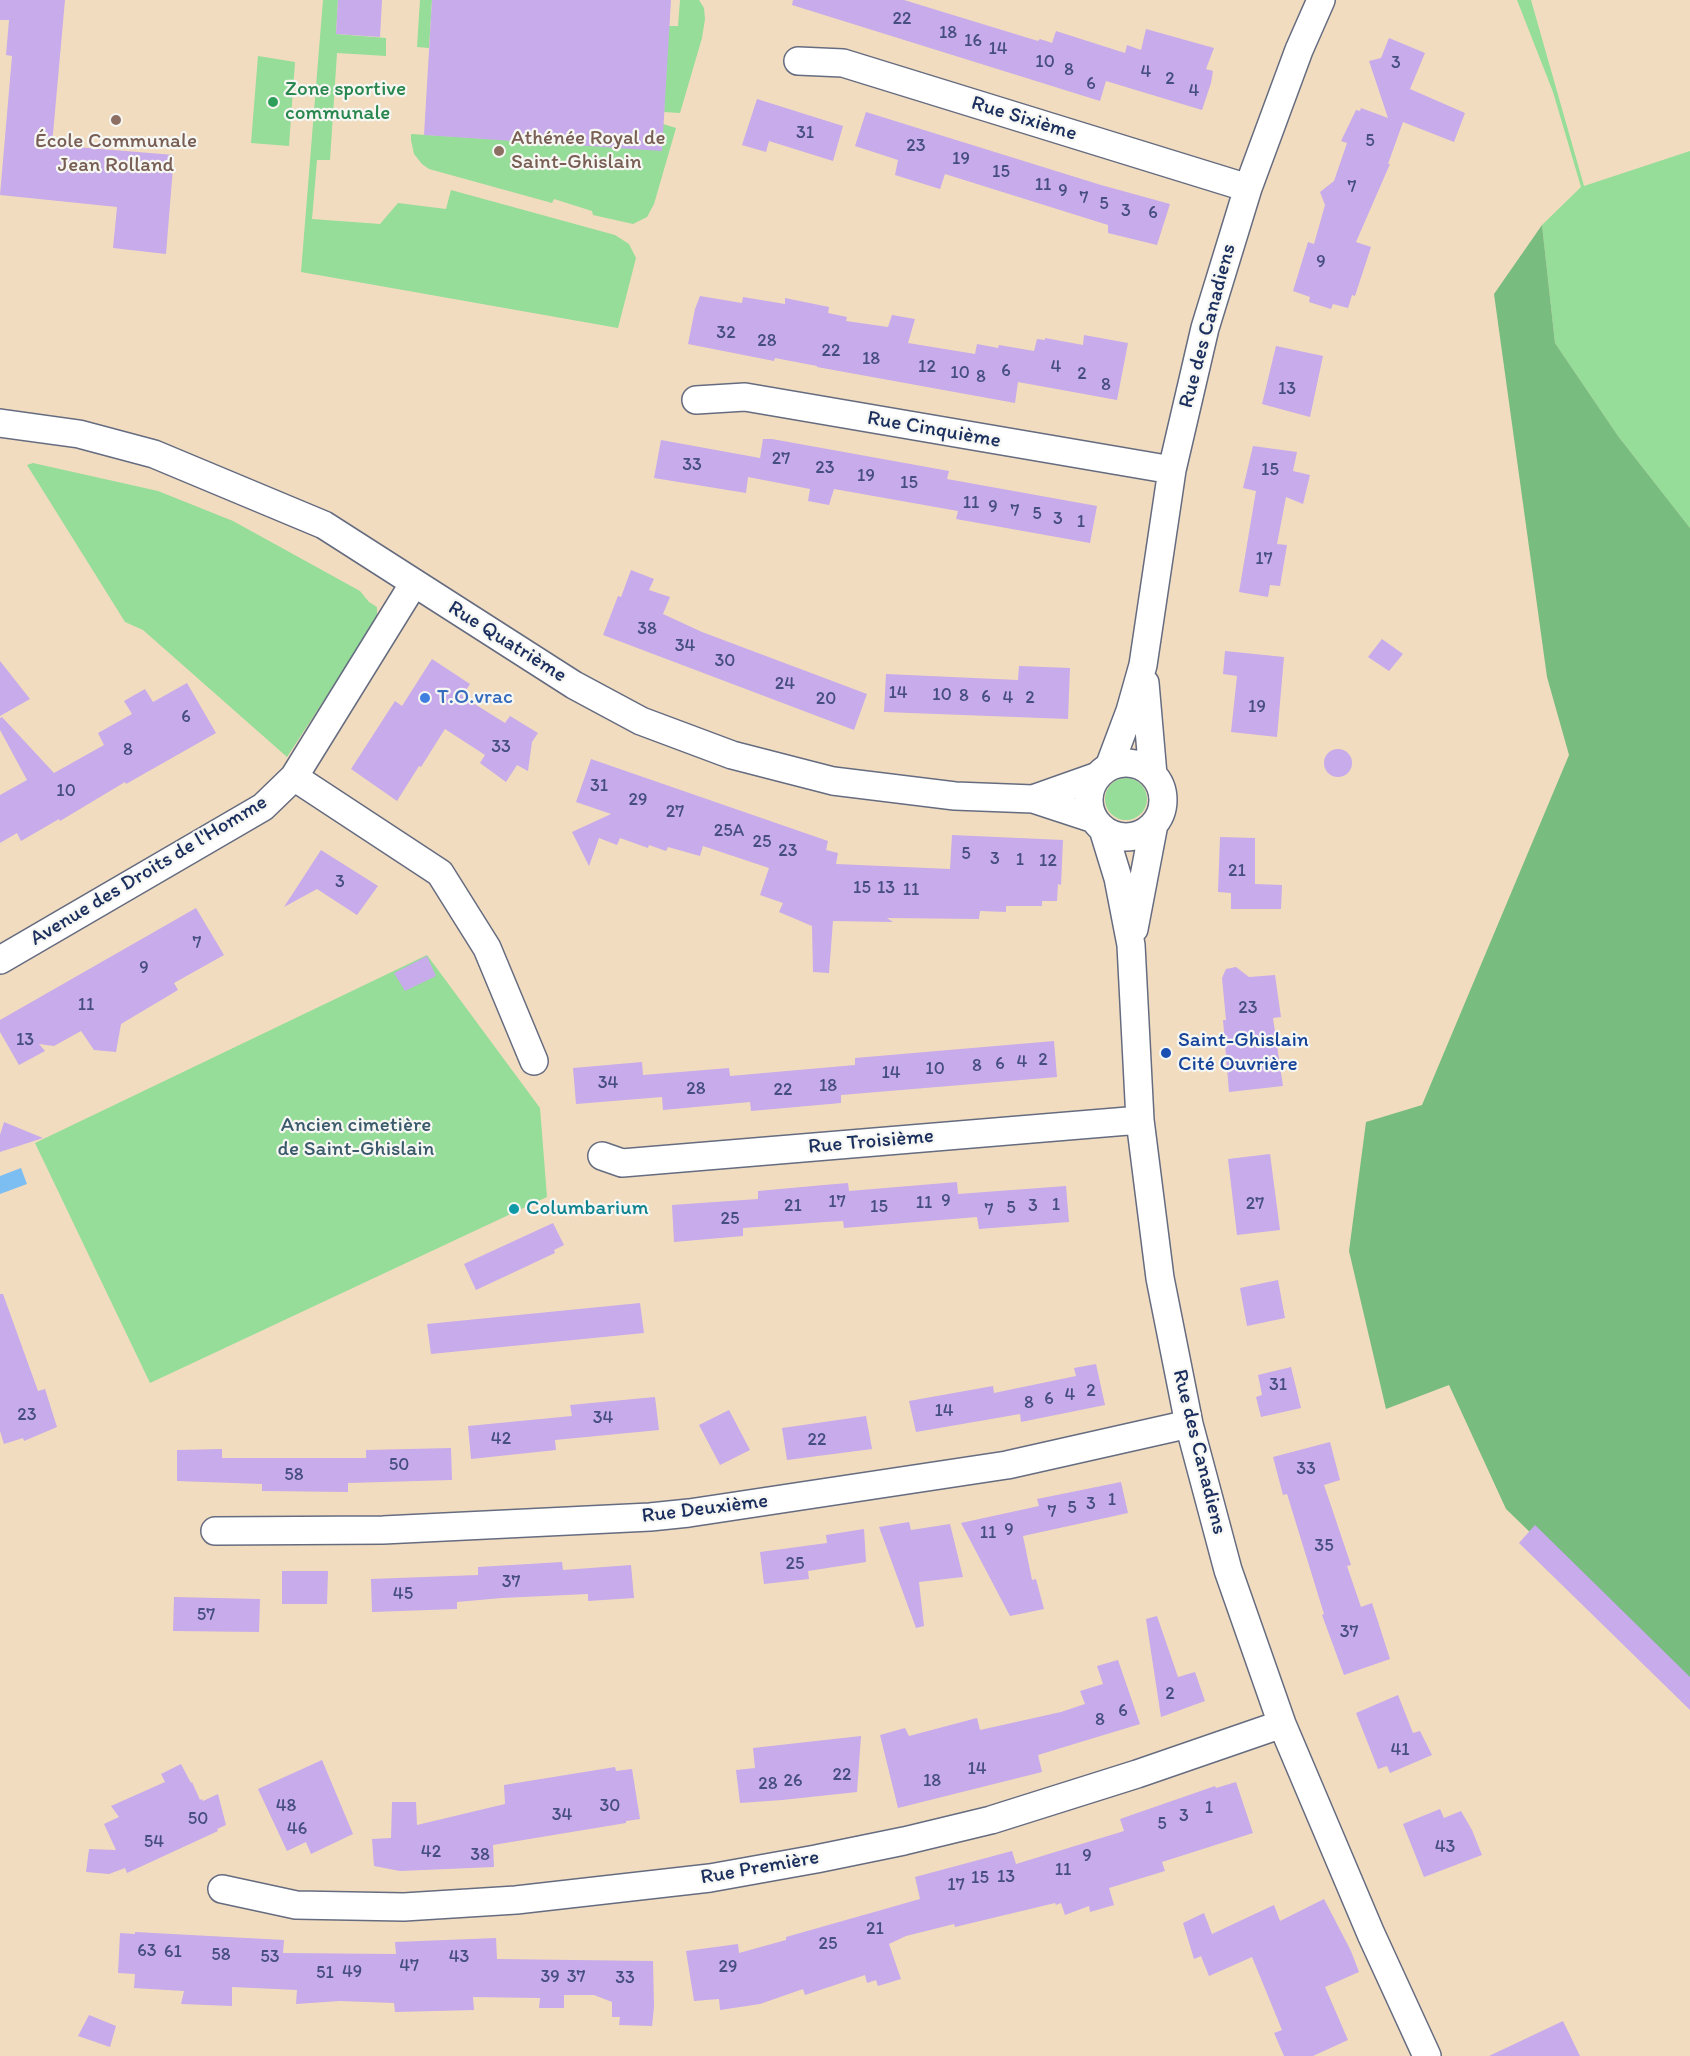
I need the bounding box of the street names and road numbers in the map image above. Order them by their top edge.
street label: Rue Sixième [968,91,1080,147]
street label: Rue des Canadiens [1174,241,1242,411]
street label: Rue Cinquième [865,406,1003,454]
street label: Rue Quatrième [443,596,571,688]
street label: Avenue des Droits de l'Homme [26,790,272,952]
street label: Rue Troisième [807,1124,935,1160]
street label: Rue des Canadiens [1166,1367,1232,1537]
street label: Rue Deuxième [640,1489,770,1529]
street label: Rue Première [699,1845,821,1891]

